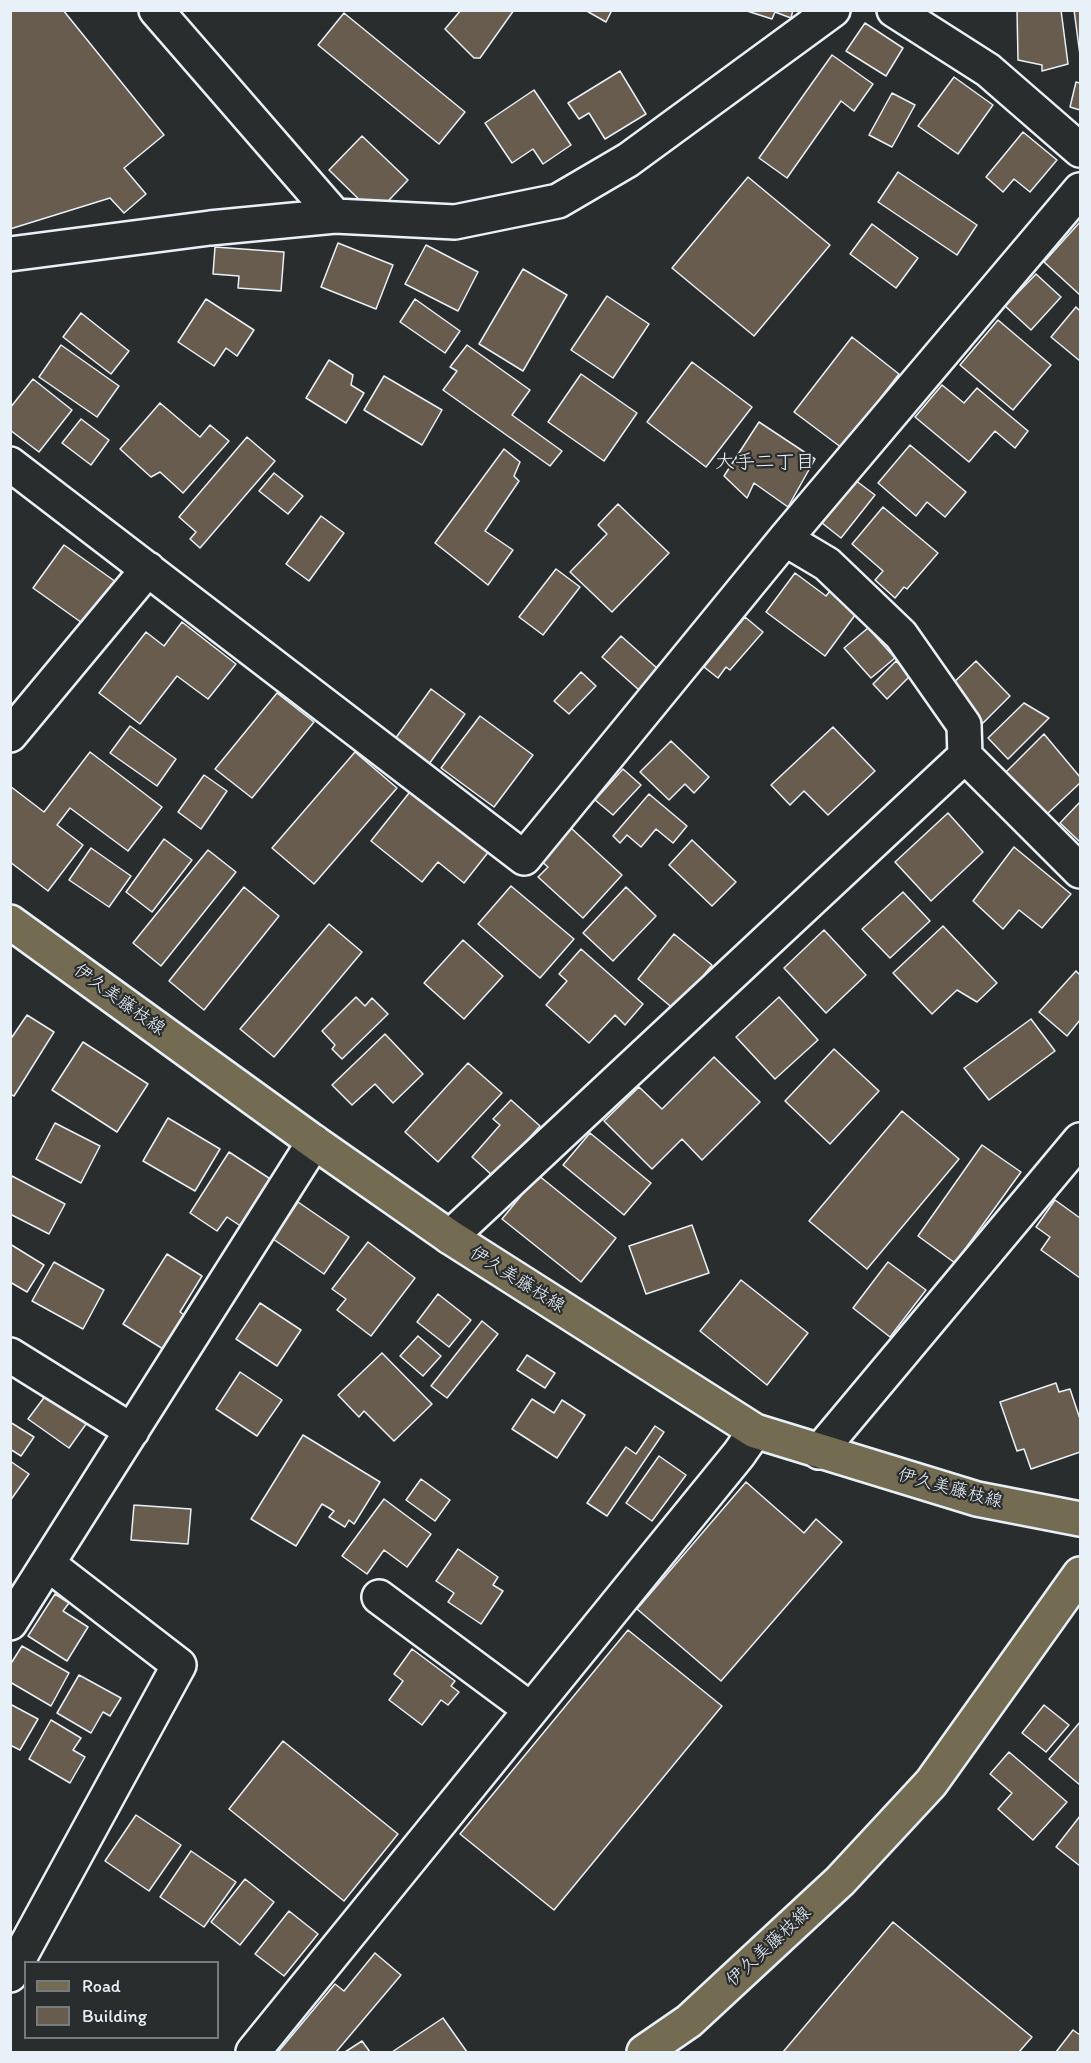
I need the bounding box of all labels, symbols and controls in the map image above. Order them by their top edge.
district label: 大手二丁目 [715,451,815,475]
street label: 伊久美藤枝線 [69,960,169,1040]
street label: 伊久美藤枝線 [465,1242,569,1318]
street label: 伊久美藤枝線 [895,1465,1005,1513]
street label: 伊久美藤枝線 [722,1902,816,1992]
legend [24,1961,219,2039]
text: Road [82,1975,121,1997]
text: Building [82,2005,147,2027]

